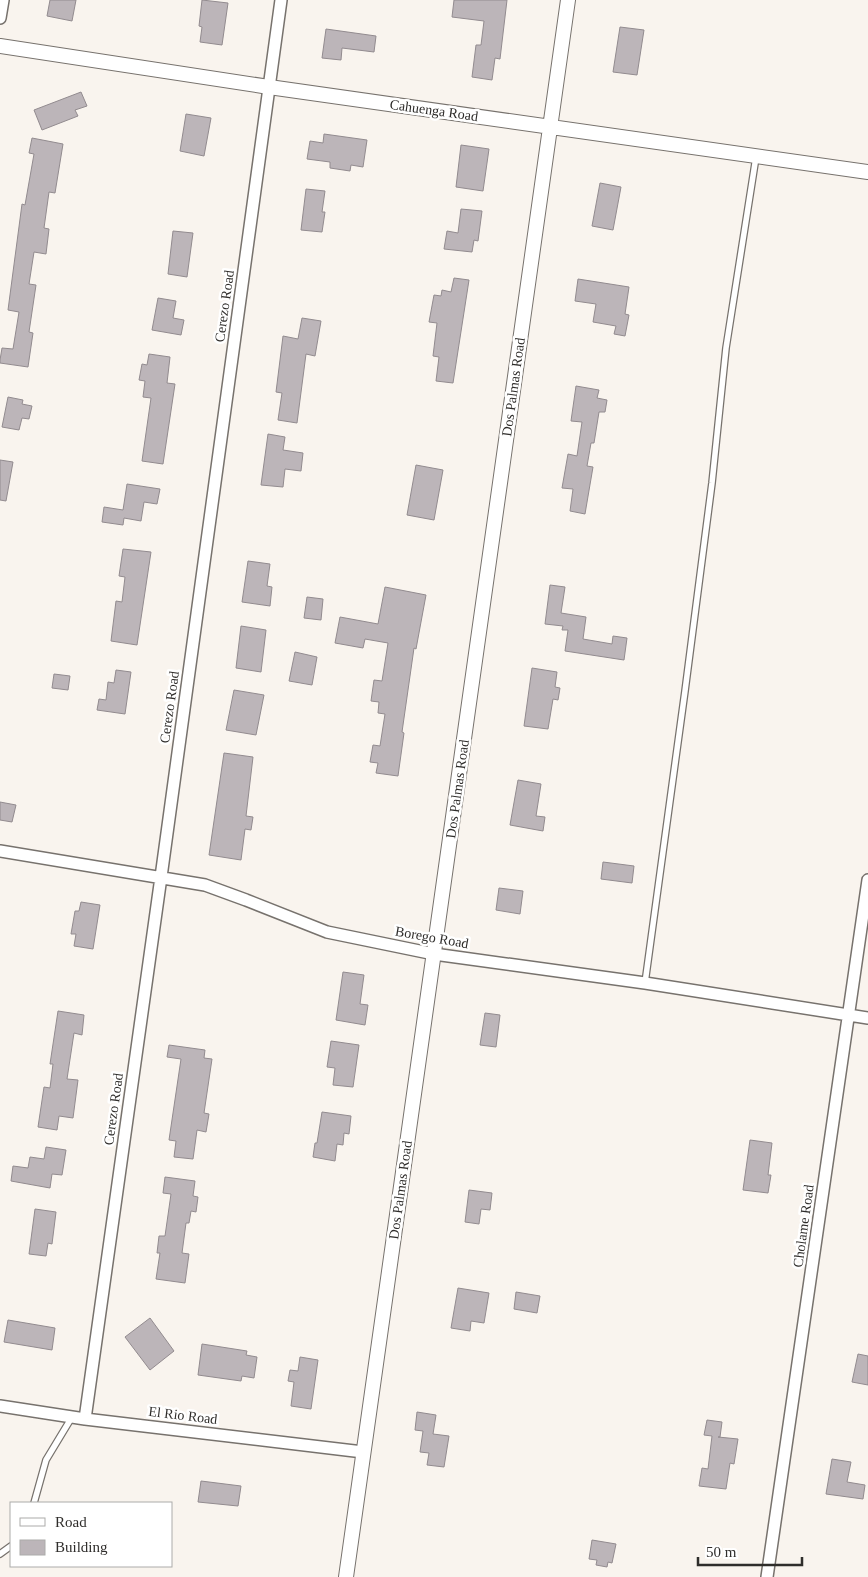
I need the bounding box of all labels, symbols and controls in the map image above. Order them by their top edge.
street label: Cahuenga Road [389,97,479,124]
street label: Cerezo Road [212,269,237,343]
street label: Dos Palmas Road [499,337,528,437]
street label: Cerezo Road [157,670,182,744]
street label: Dos Palmas Road [443,739,472,839]
street label: Borego Road [394,924,470,951]
street label: Cerezo Road [101,1072,126,1146]
street label: Dos Palmas Road [386,1140,415,1240]
street label: Cholame Road [790,1184,817,1269]
street label: El Rio Road [148,1404,218,1427]
legend [10,1502,172,1567]
text: Road [55,1514,87,1530]
scale bar [698,1534,802,1566]
text: Building [55,1539,108,1555]
text: 50 m [706,1544,737,1560]

